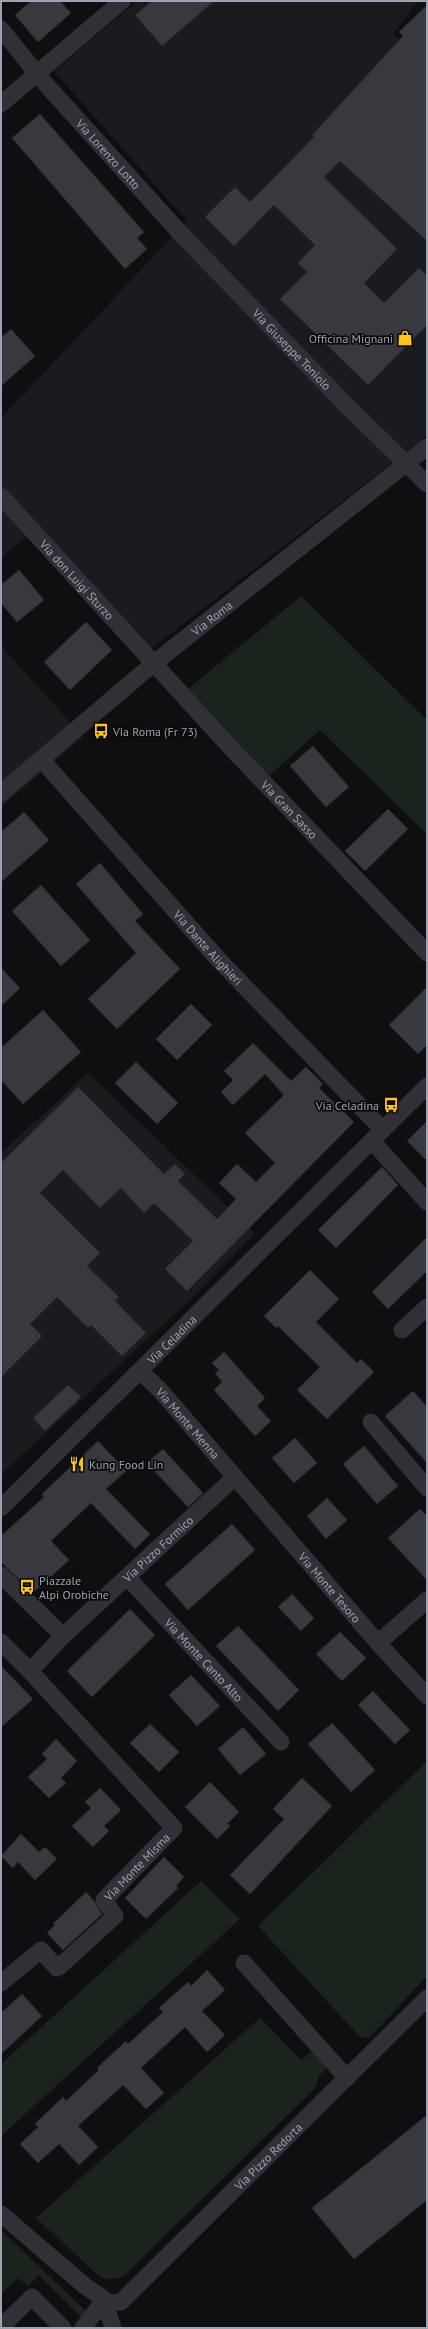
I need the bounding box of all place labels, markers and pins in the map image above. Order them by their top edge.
shop icon: Officina Mignani [396,329,414,347]
place label: Officina Mignani [309,331,393,346]
bus stop icon: Via Roma (Fr 73) [92,722,110,740]
place label: Via Roma (Fr 73) [112,724,197,739]
bus stop icon: Via Celadina [382,1096,400,1114]
place label: Via Celadina [315,1098,379,1113]
restaurant icon: Kung Food Lin [68,1455,86,1473]
place label: Kung Food Lin [89,1457,163,1472]
place label: Piazzale Alpi Orobiche [39,1573,109,1602]
bus stop icon: Piazzale Alpi Orobiche [18,1578,36,1596]

